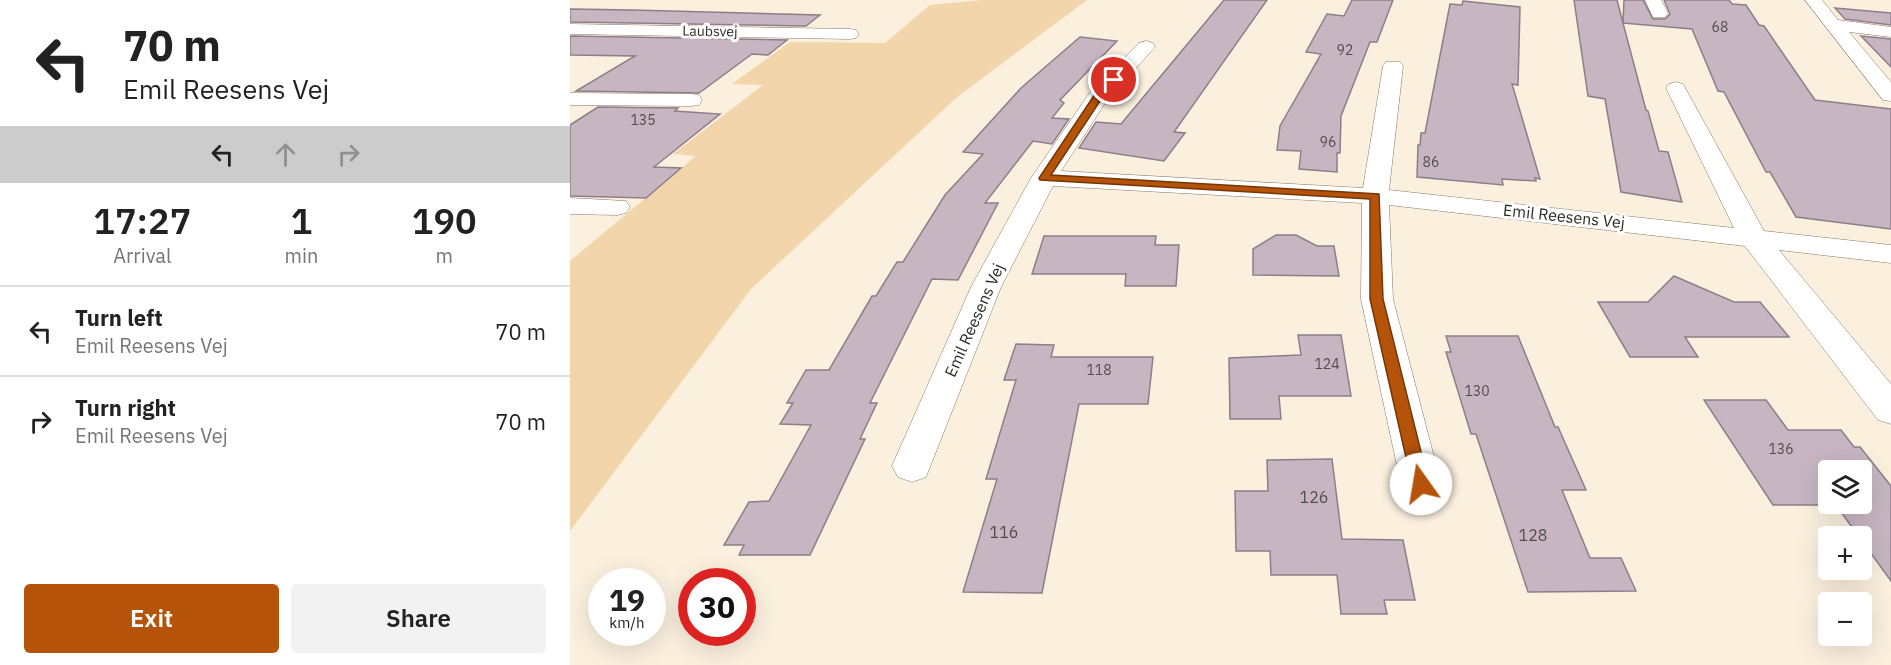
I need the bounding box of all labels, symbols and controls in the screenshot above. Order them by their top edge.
text: 70 m [123,18,221,73]
house number: 68 [1712,18,1728,36]
street label: Laubsvej [682,22,738,40]
icon: left [24,24,102,102]
house number: 92 [1337,41,1353,59]
pin [1088,54,1139,105]
icon: arrive [1097,63,1130,96]
text: Emil Reesens Vej [123,71,329,106]
house number: 135 [630,111,656,129]
house number: 96 [1320,133,1336,151]
icon: left [206,138,239,171]
icon: ahead [269,138,302,171]
icon: right [332,138,365,171]
house number: 86 [1423,153,1439,171]
text: 17:27 [93,197,191,244]
text: 1 [291,197,312,244]
text: 190 [412,197,477,244]
street label: Emil Reesens Vej [1502,200,1626,232]
text: Arrival [113,242,171,269]
text: min [285,242,318,269]
text: m [435,242,453,269]
street label: Emil Reesens Vej [940,260,1008,380]
text: Turn left [75,303,163,332]
icon: left [24,315,57,348]
text: 70 m [495,317,546,346]
text: Emil Reesens Vej [75,332,228,359]
house number: 124 [1314,355,1340,373]
house number: 118 [1086,361,1112,379]
house number: 130 [1464,382,1490,400]
text: Turn right [75,393,176,422]
icon: right [24,405,57,438]
text: 70 m [495,407,546,436]
text: Emil Reesens Vej [75,422,228,449]
house number: 136 [1768,440,1794,458]
position arrow [1389,452,1453,516]
map controls [1818,460,1872,646]
button: layers [1818,460,1872,514]
house number: 126 [1300,487,1328,507]
house number: 116 [990,522,1018,542]
house number: 128 [1519,525,1547,545]
button: + [1818,526,1872,580]
speed limit sign: 30 [678,568,756,646]
text: 19 [609,580,645,619]
button: Exit [24,584,279,653]
button: Share [291,584,546,653]
button: − [1818,592,1872,646]
text: km/h [609,613,645,632]

